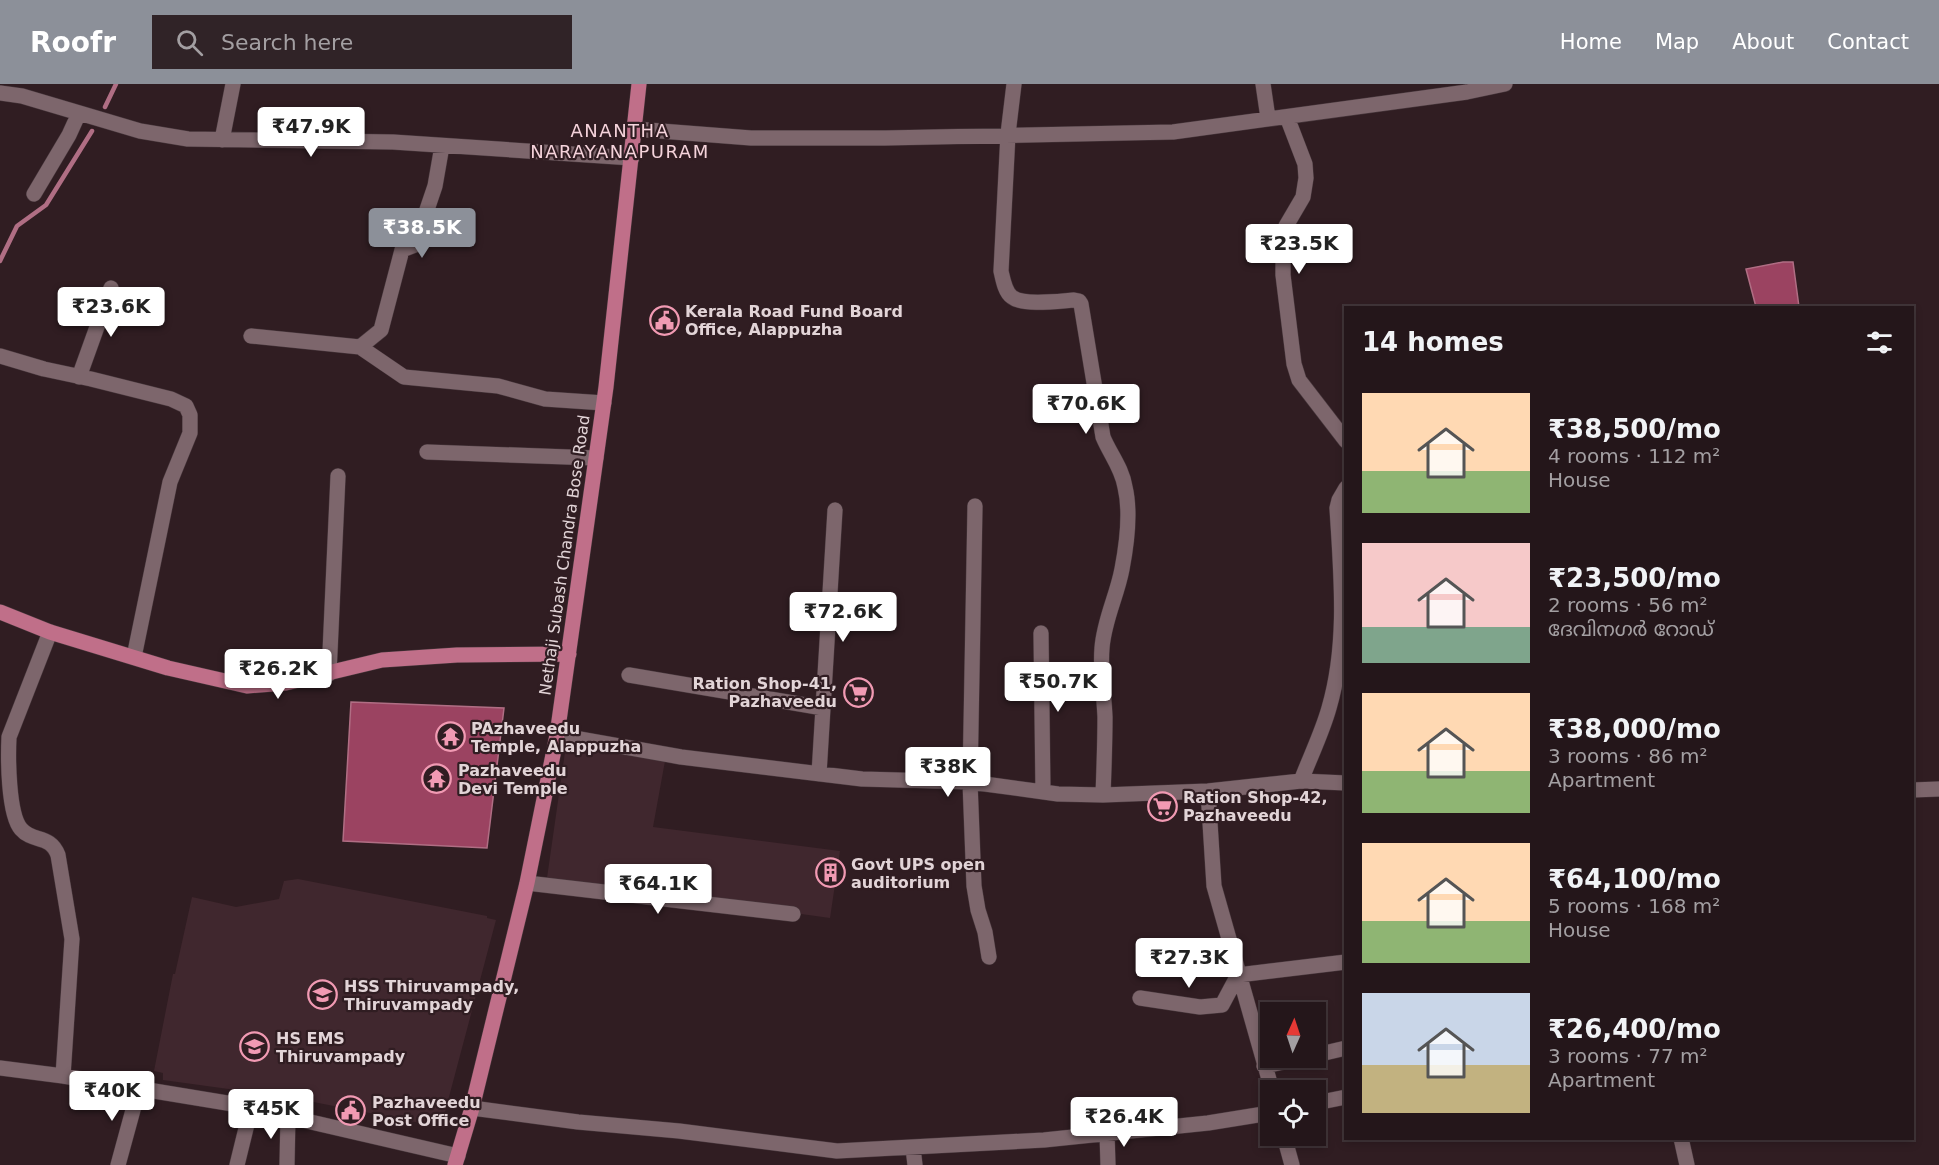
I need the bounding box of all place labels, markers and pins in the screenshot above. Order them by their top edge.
pin: ₹47.9K [262,107,360,158]
pin: ₹38.5K [373,208,471,259]
pin: ₹23.5K [1250,224,1348,275]
pin: ₹23.6K [62,287,160,338]
place label: Kerala Road Fund Board Office, Alappuzha [685,302,903,339]
public building icon: Kerala Road Fund Board Office, Alappuzha [648,304,680,336]
pin: ₹70.6K [1037,384,1135,435]
pin: ₹72.6K [794,592,892,643]
pin: ₹26.2K [229,649,327,700]
pin: ₹50.7K [1009,662,1107,713]
place label: Ration Shop-41, Pazhaveedu [692,674,837,711]
supermarket icon: Ration Shop-41, Pazhaveedu [842,676,874,708]
place label: PAzhaveedu Temple, Alappuzha [471,719,641,756]
temple icon: PAzhaveedu Temple, Alappuzha [434,721,466,753]
pin: ₹38K [912,747,984,798]
place label: Pazhaveedu Devi Temple [458,761,568,798]
temple icon: Pazhaveedu Devi Temple [421,763,453,795]
place label: Ration Shop-42, Pazhaveedu [1183,788,1328,825]
supermarket icon: Ration Shop-42, Pazhaveedu [1146,790,1178,822]
place label: Govt UPS open auditorium [851,855,985,892]
building icon: Govt UPS open auditorium [814,857,846,889]
pin: ₹64.1K [609,864,707,915]
pin: ₹27.3K [1140,938,1238,989]
place label: HSS Thiruvampady, Thiruvampady [344,977,519,1014]
school or university icon: HSS Thiruvampady, Thiruvampady [307,979,339,1011]
place label: HS EMS Thiruvampady [276,1029,406,1066]
school or university icon: HS EMS Thiruvampady [239,1031,271,1063]
pin: ₹40K [76,1071,148,1122]
pin: ₹45K [235,1089,307,1140]
place label: Pazhaveedu Post Office [372,1093,481,1130]
public building icon: Pazhaveedu Post Office [335,1095,367,1127]
pin: ₹26.4K [1075,1097,1173,1148]

